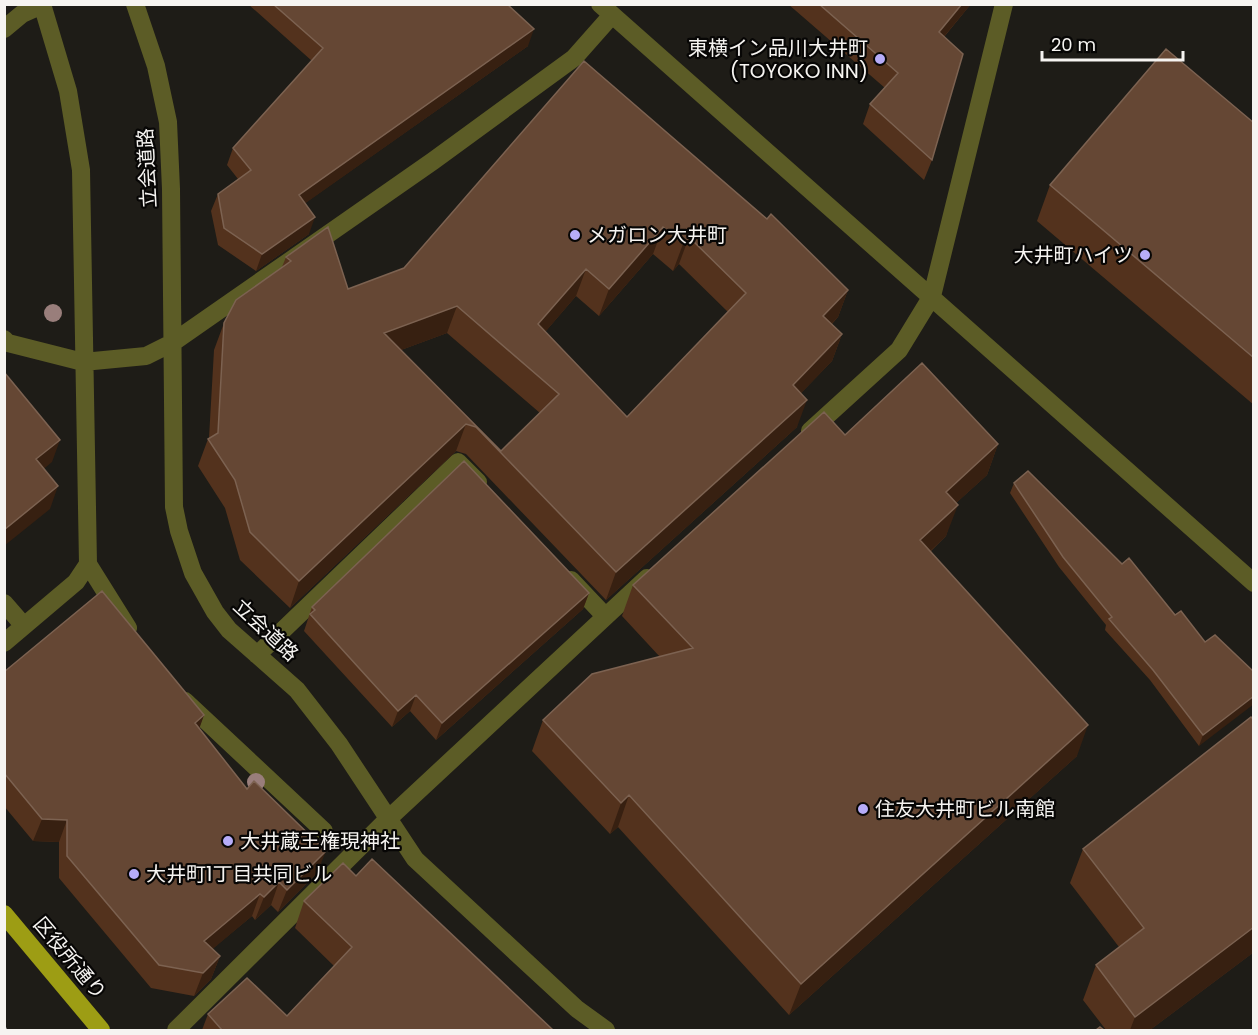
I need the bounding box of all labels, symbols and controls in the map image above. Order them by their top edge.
scale bar [1042,24,1183,62]
text: 20 m [1051,32,1096,57]
place label: 東横イン品川大井町 (TOYOKO INN) [688,34,868,85]
marker: 東横イン品川大井町 (TOYOKO INN) [873,52,887,66]
street label: 立会道路 [131,127,163,209]
place label: メガロン大井町 [587,221,727,249]
marker: メガロン大井町 [568,228,582,242]
place label: 大井町ハイツ [1013,241,1133,269]
marker: 大井町ハイツ [1138,248,1152,262]
street label: 立会道路 [227,592,305,668]
place label: 住友大井町ビル南館 [875,795,1055,823]
marker: 住友大井町ビル南館 [856,802,870,816]
place label: 大井蔵王権現神社 [240,827,400,855]
marker: 大井蔵王権現神社 [221,834,235,848]
place label: 大井町1丁目共同ビル [146,860,332,888]
marker: 大井町1丁目共同ビル [127,867,141,881]
street label: 区役所通り [27,911,113,1005]

